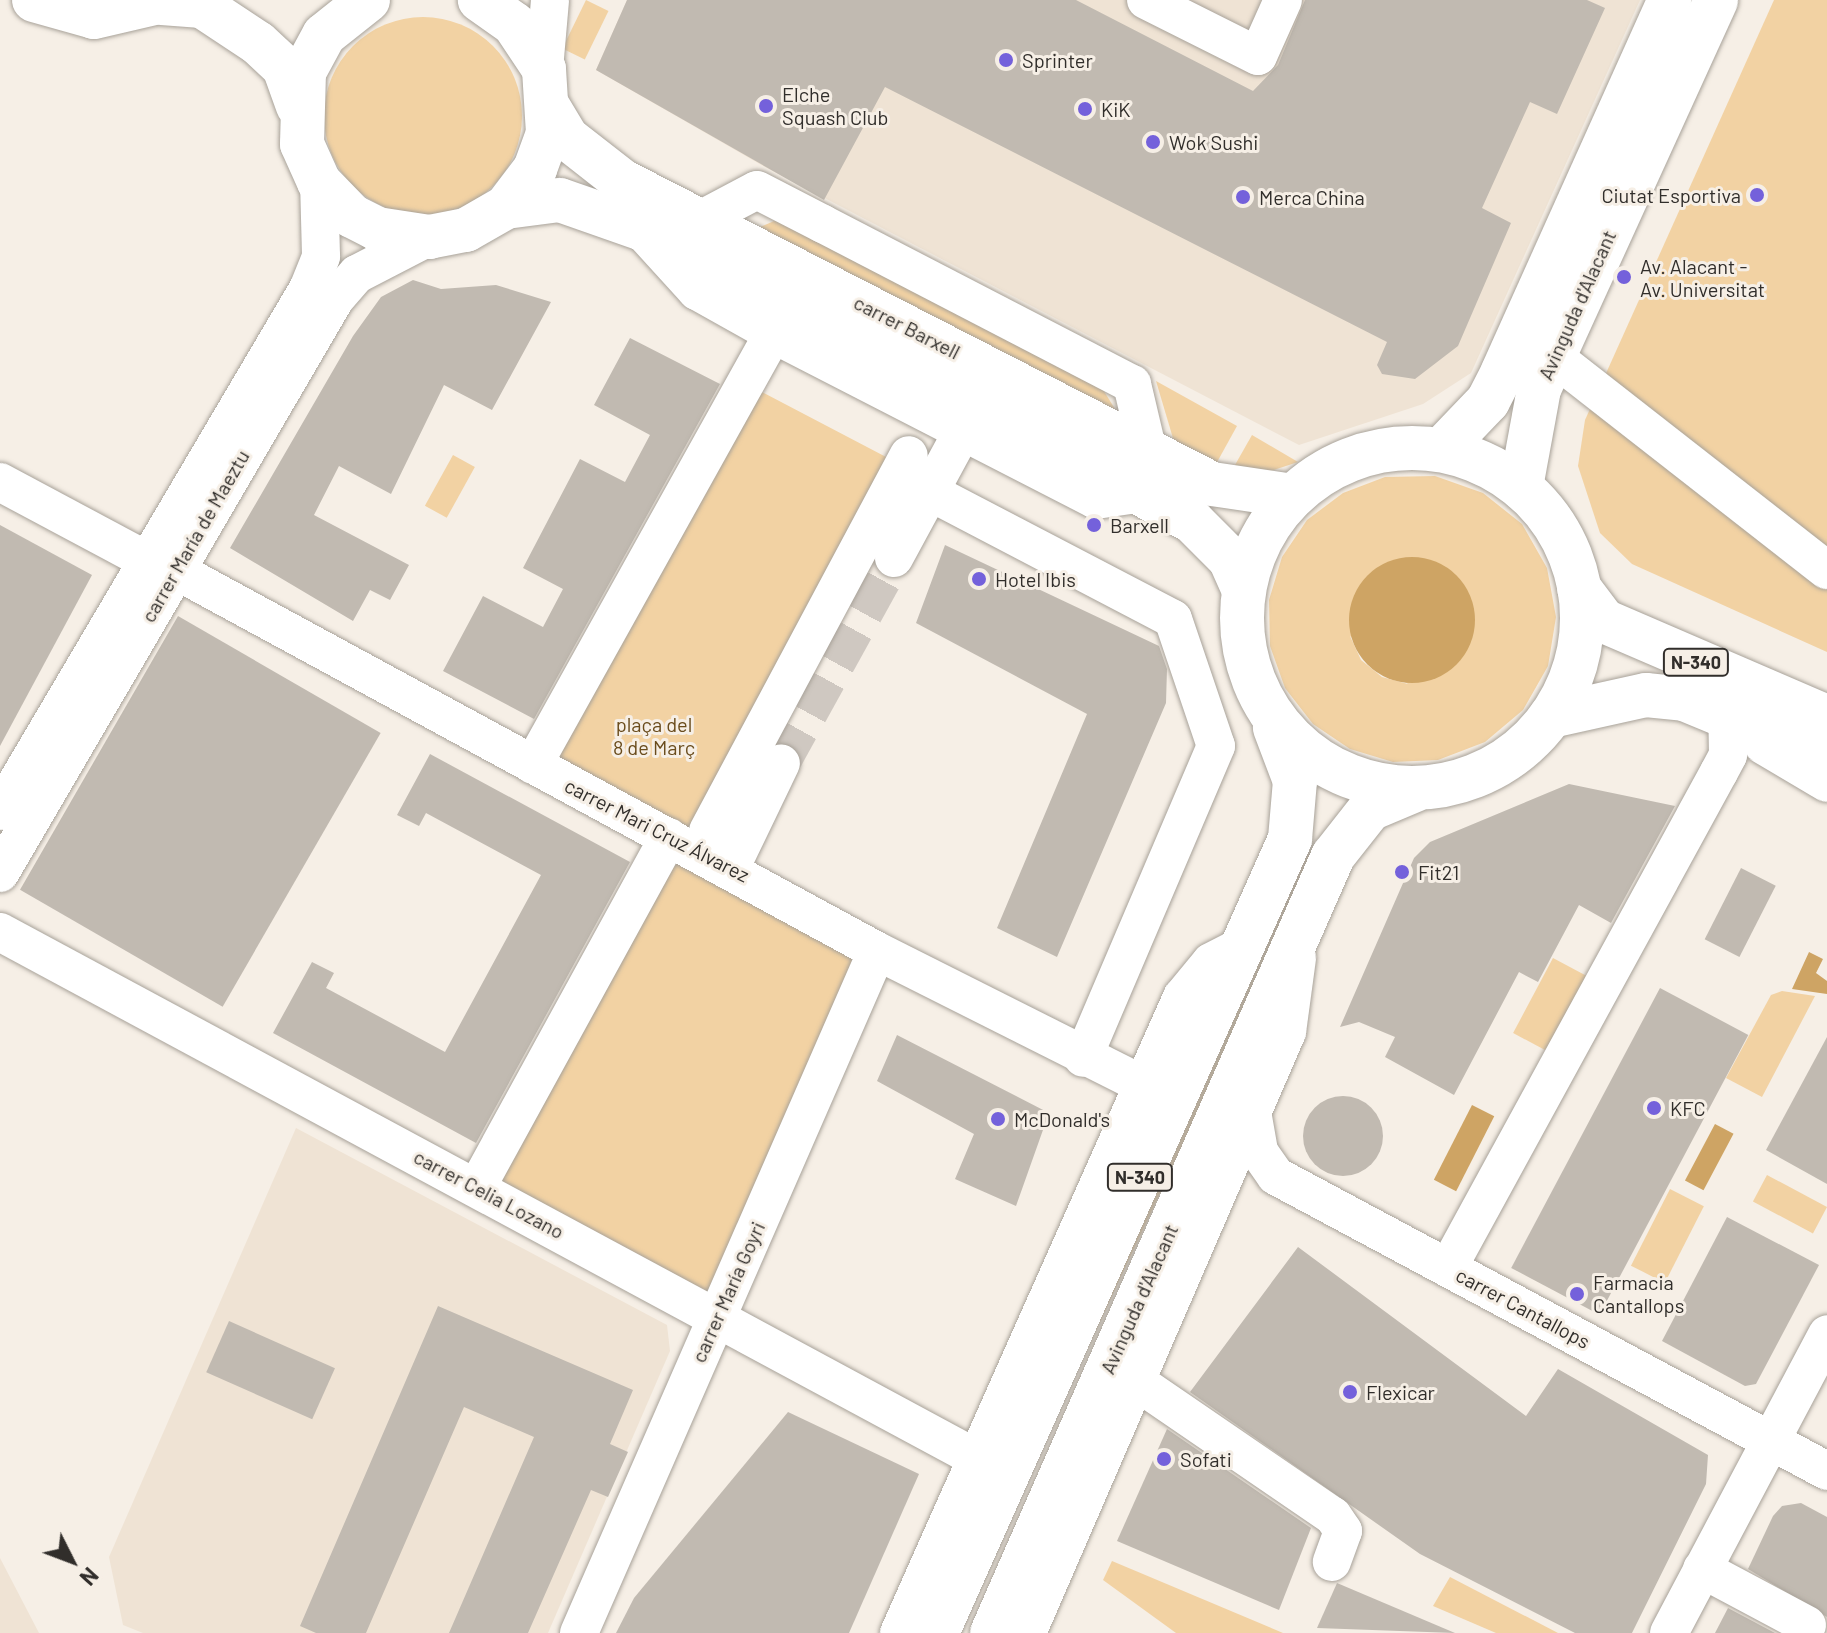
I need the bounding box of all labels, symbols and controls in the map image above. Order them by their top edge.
place label: Sprinter [1022,48,1093,72]
marker: Sprinter [997,51,1015,69]
place label: Elche Squash Club [782,82,888,129]
marker: Elche Squash Club [757,97,775,115]
place label: KiK [1101,97,1131,121]
marker: KiK [1076,100,1094,118]
place label: Wok Sushi [1169,130,1258,154]
marker: Wok Sushi [1144,133,1162,151]
place label: Ciutat Esportiva [1601,183,1741,207]
place label: Merca China [1259,185,1365,209]
marker: Ciutat Esportiva [1748,186,1766,204]
marker: Merca China [1234,188,1252,206]
street label: Avinguda d'Alacant [1533,226,1621,384]
place label: Av. Alacant - Av. Universitat [1640,254,1765,301]
marker: Av. Alacant - Av. Universitat [1615,268,1633,286]
street label: carrer Barxell [850,290,964,364]
street label: carrer María de Maeztu [136,446,254,626]
place label: Barxell [1110,513,1169,537]
marker: Barxell [1085,516,1103,534]
place label: Hotel Ibis [995,567,1076,591]
marker: Hotel Ibis [970,570,988,588]
road number: N-340 [1662,648,1730,676]
park label: plaça del 8 de Març [613,712,695,759]
street label: carrer Mari Cruz Álvarez [561,773,753,887]
place label: Fit21 [1418,860,1459,884]
marker: Fit21 [1393,863,1411,881]
place label: KFC [1670,1096,1706,1120]
marker: KFC [1645,1099,1663,1117]
place label: McDonald's [1014,1107,1110,1131]
marker: McDonald's [989,1110,1007,1128]
street label: carrer Celia Lozano [410,1144,568,1244]
road number: N-340 [1106,1163,1174,1191]
street label: carrer María Goyri [686,1218,770,1366]
street label: Avinguda d'Alacant [1095,1220,1183,1378]
street label: carrer Cantallops [1452,1263,1594,1353]
place label: Farmacia Cantallops [1593,1270,1684,1317]
marker: Farmacia Cantallops [1568,1285,1586,1303]
place label: Flexicar [1366,1380,1435,1404]
marker: Flexicar [1341,1383,1359,1401]
place label: Sofati [1180,1447,1232,1471]
marker: Sofati [1155,1450,1173,1468]
north arrow [32,1521,112,1601]
text: N [75,1563,104,1591]

